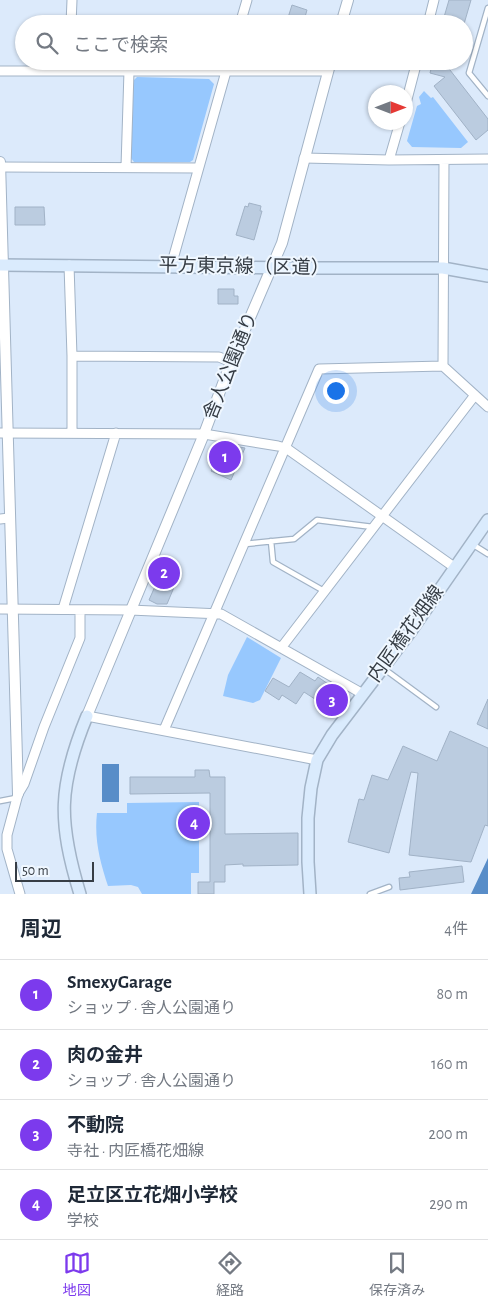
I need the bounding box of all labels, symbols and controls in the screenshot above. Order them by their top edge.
search box [15,15,473,70]
icon: search [33,29,61,57]
text: ここで検索 [73,36,168,55]
north arrow [368,85,413,130]
street label: 平方東京線（区道） [158,254,330,278]
street label: 舎人公園通り [200,309,261,422]
your location [323,378,349,404]
pin: 1 [209,438,241,476]
pin: 2 [148,554,180,592]
street label: 内匠橋花畑線 [363,581,447,686]
pin: 3 [316,681,348,719]
pin: 4 [178,804,210,842]
scale bar [15,859,94,882]
text: 50 m [22,864,49,878]
text: 周辺 [20,919,62,940]
text: 4件 [444,921,468,937]
text: SmexyGarage [67,973,172,992]
text: 1 [33,986,39,1002]
text: 80 m [437,986,468,1002]
text: ショップ · 舎人公園通り [67,1000,236,1016]
text: 肉の金井 [67,1046,143,1065]
text: 2 [32,1056,40,1072]
text: 160 m [431,1056,468,1072]
text: ショップ · 舎人公園通り [67,1073,236,1089]
text: 不動院 [67,1116,124,1135]
text: 3 [33,1126,39,1142]
text: 200 m [428,1126,468,1142]
text: 寺社 · 内匠橋花畑線 [67,1143,204,1159]
text: 足立区立花畑小学校 [67,1186,238,1205]
text: 4 [32,1196,40,1212]
text: 290 m [429,1196,468,1212]
text: 学校 [67,1213,99,1229]
tab: 地図 [63,1249,91,1300]
tab: 経路 [216,1249,244,1300]
tab: 保存済み [369,1249,425,1300]

